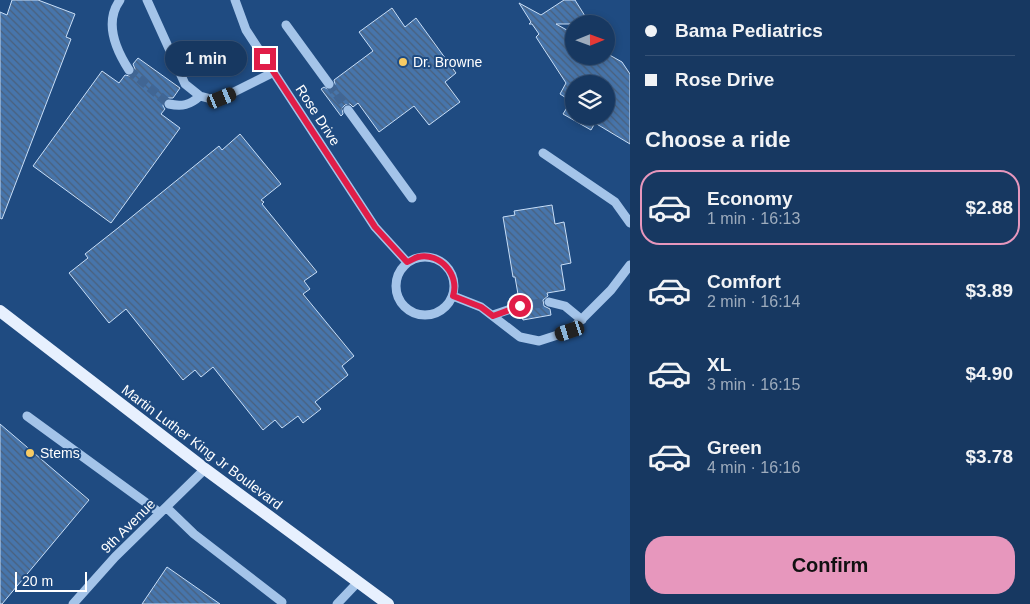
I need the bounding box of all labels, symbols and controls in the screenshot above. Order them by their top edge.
north arrow [565,15,615,65]
map controls [565,15,615,125]
text: Bama Pediatrics [675,20,823,41]
callout: 1 min [165,42,248,76]
route end [254,48,276,70]
text: 1 min [185,50,227,67]
place label: Dr. Browne [413,54,482,70]
marker: Dr. Browne [397,56,409,68]
text: Rose Drive [675,69,774,90]
button: layers [565,75,615,125]
street label: Rose Drive [292,82,344,149]
car [205,85,238,111]
text: Choose a ride [645,127,790,152]
icon: car [647,185,692,230]
text: Economy [707,188,793,209]
text: $2.88 [965,197,1013,218]
text: 1 min · 16:13 [707,210,800,227]
icon: car [647,268,692,313]
text: Comfort [707,271,781,292]
text: $3.89 [965,280,1013,301]
text: 2 min · 16:14 [707,293,800,310]
route start [509,295,531,317]
car [553,319,586,343]
icon: car [647,351,692,396]
text: XL [707,354,731,375]
text: $4.90 [965,363,1013,384]
text: 3 min · 16:15 [707,376,800,393]
street label: Martin Luther King Jr Boulevard [119,381,285,513]
icon: car [647,434,692,479]
text: Green [707,437,762,458]
place label: Stems [40,445,80,461]
text: $3.78 [965,446,1013,467]
marker: Stems [24,447,36,459]
text: 4 min · 16:16 [707,459,800,476]
street label: 9th Avenue [98,496,158,556]
button: Confirm [645,536,1015,594]
scale bar [15,569,88,592]
text: 20 m [22,573,53,589]

